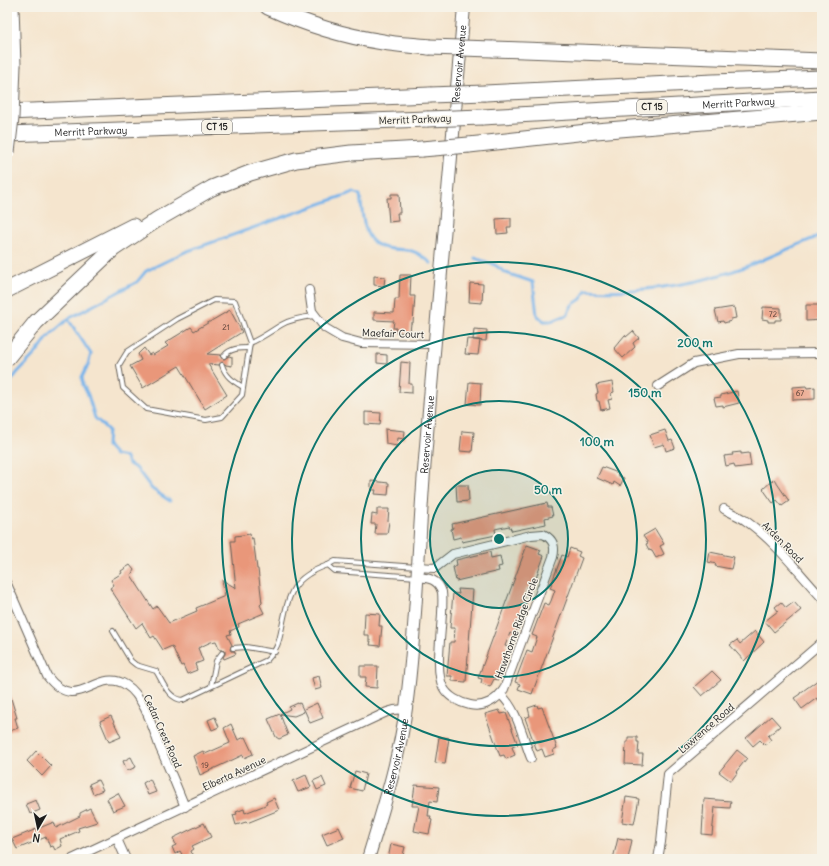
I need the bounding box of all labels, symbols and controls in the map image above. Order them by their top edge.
street label: Reservoir Avenue [449,24,469,104]
street label: Merritt Parkway [702,95,775,112]
road number: CT 15 [637,100,667,114]
street label: Merritt Parkway [378,112,452,127]
road number: CT 15 [202,120,232,134]
street label: Merritt Parkway [54,124,128,139]
house number: 72 [769,309,778,319]
house number: 21 [222,322,230,332]
street label: Maefair Court [362,326,425,341]
text: 200 m [677,335,713,350]
text: 150 m [629,385,662,400]
house number: 67 [796,388,804,398]
street label: Reservoir Avenue [418,395,437,474]
text: 100 m [580,434,614,449]
text: 50 m [534,482,563,497]
street label: Arden Road [759,519,806,566]
centre of rings [492,532,506,546]
street label: Hawthorne Ridge Circle [492,576,541,680]
street label: Cedar Crest Road [140,692,185,770]
street label: Lawrence Road [676,700,737,756]
street label: Reservoir Avenue [381,718,411,797]
street label: Elberta Avenue [201,753,268,794]
house number: 19 [201,760,209,770]
north arrow [18,808,58,848]
text: N [32,830,41,845]

